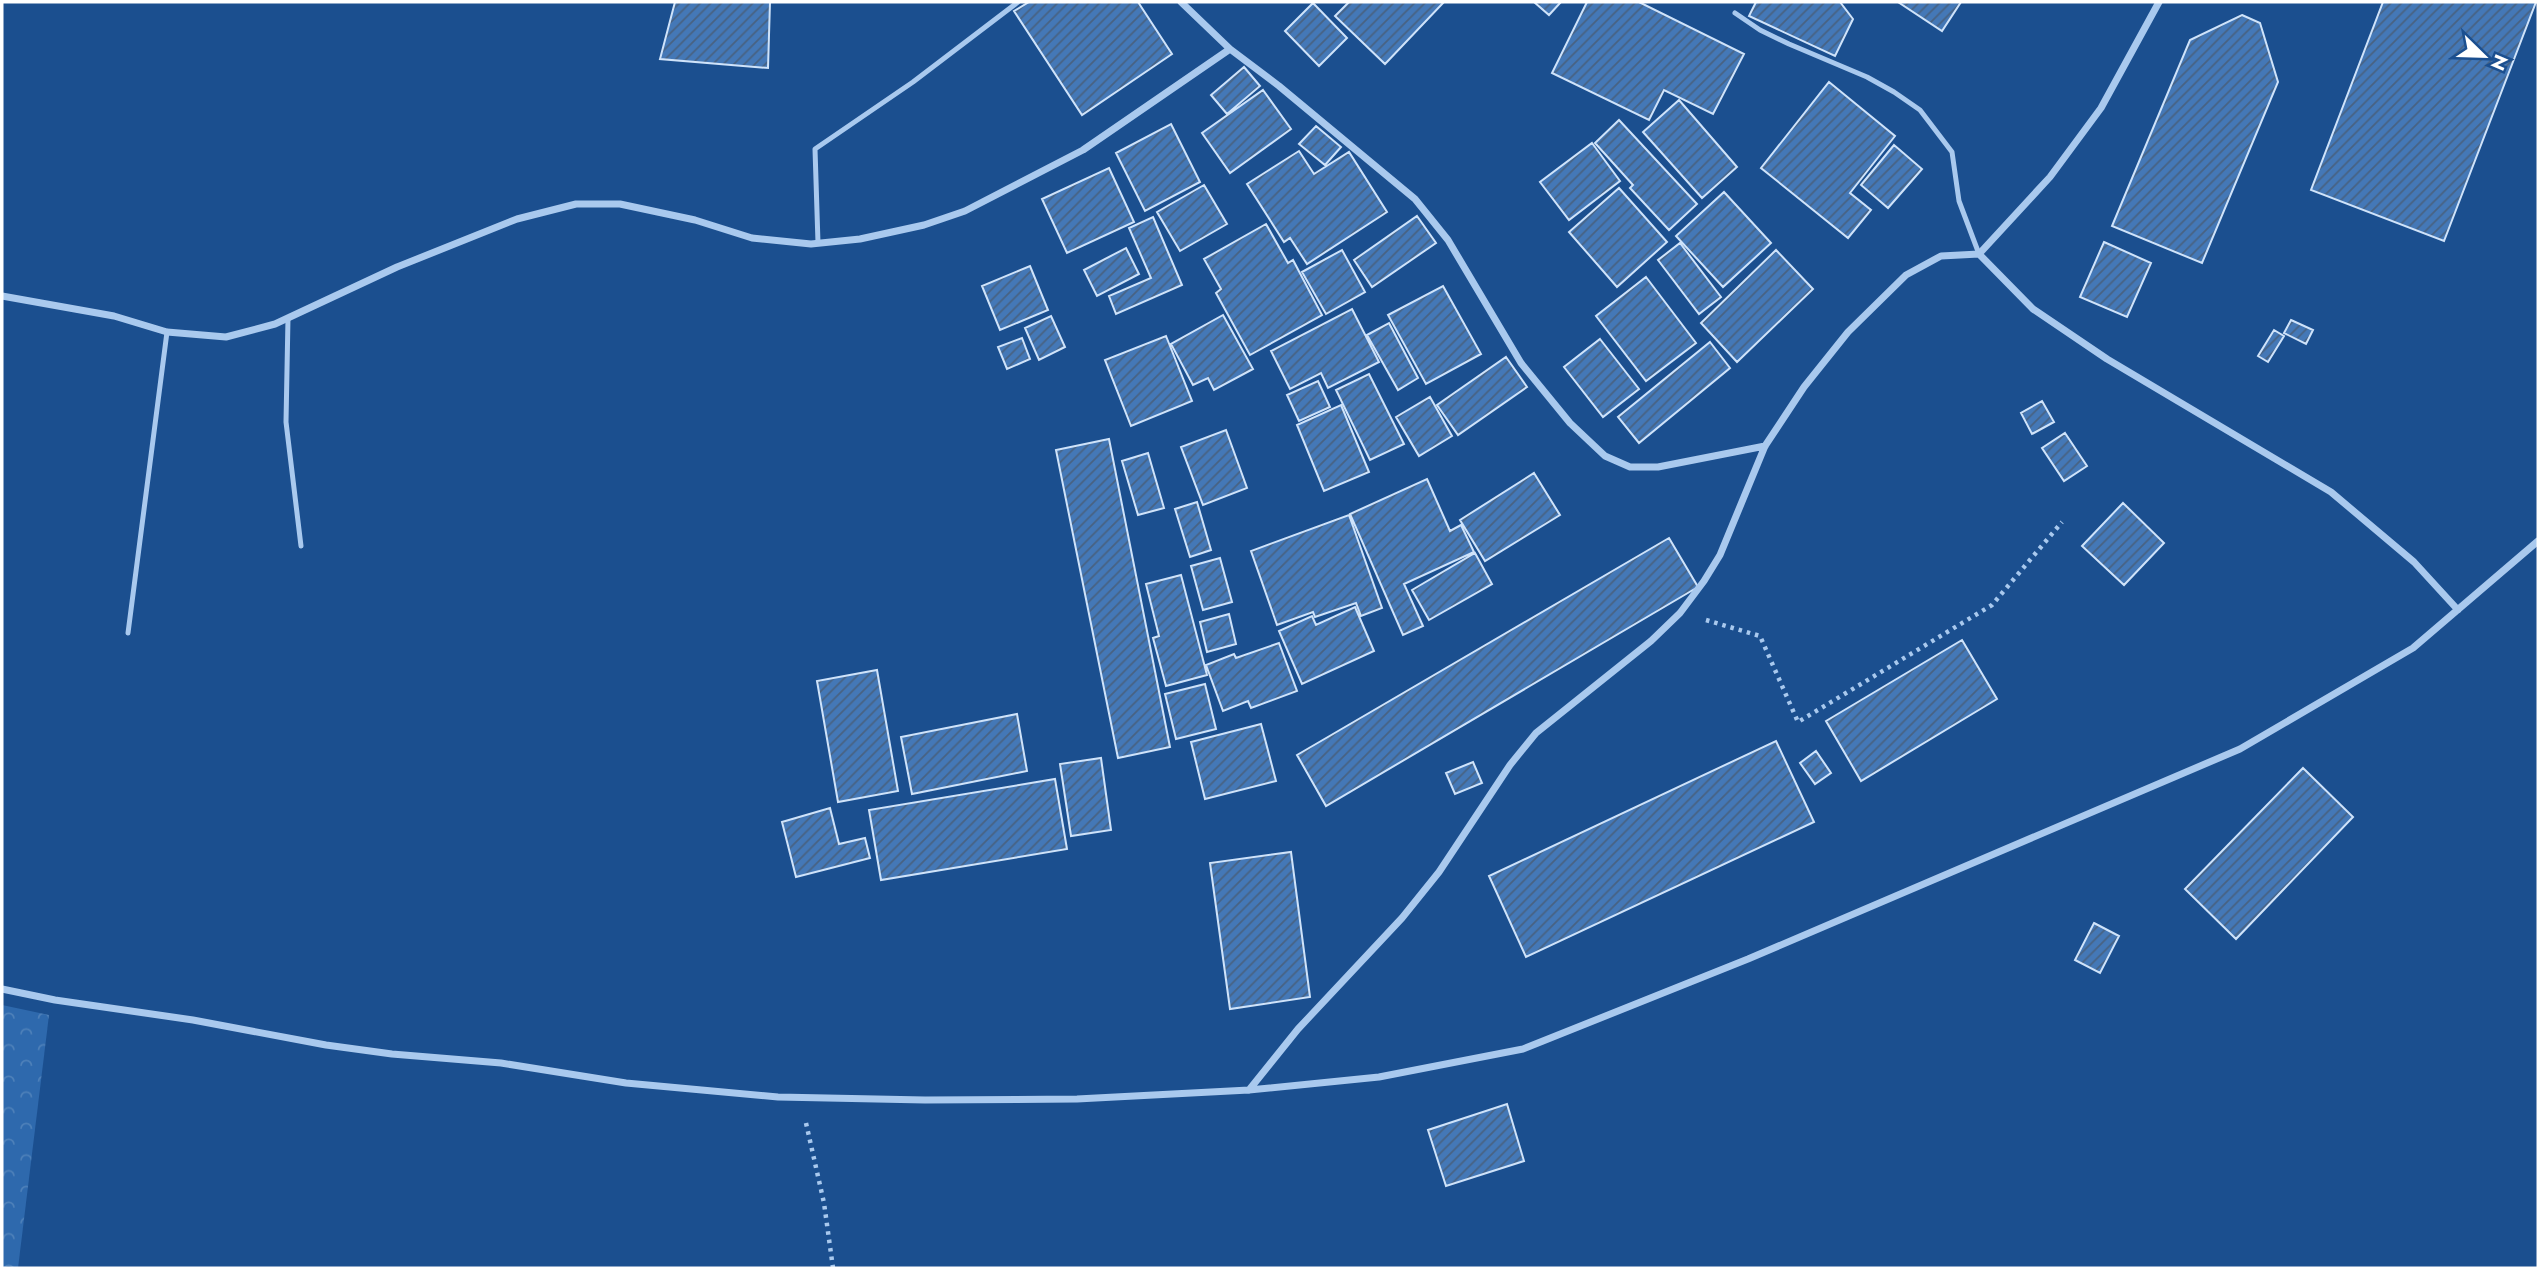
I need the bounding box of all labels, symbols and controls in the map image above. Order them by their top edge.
north arrow [2449,21,2519,91]
text: N [2484,50,2515,75]

